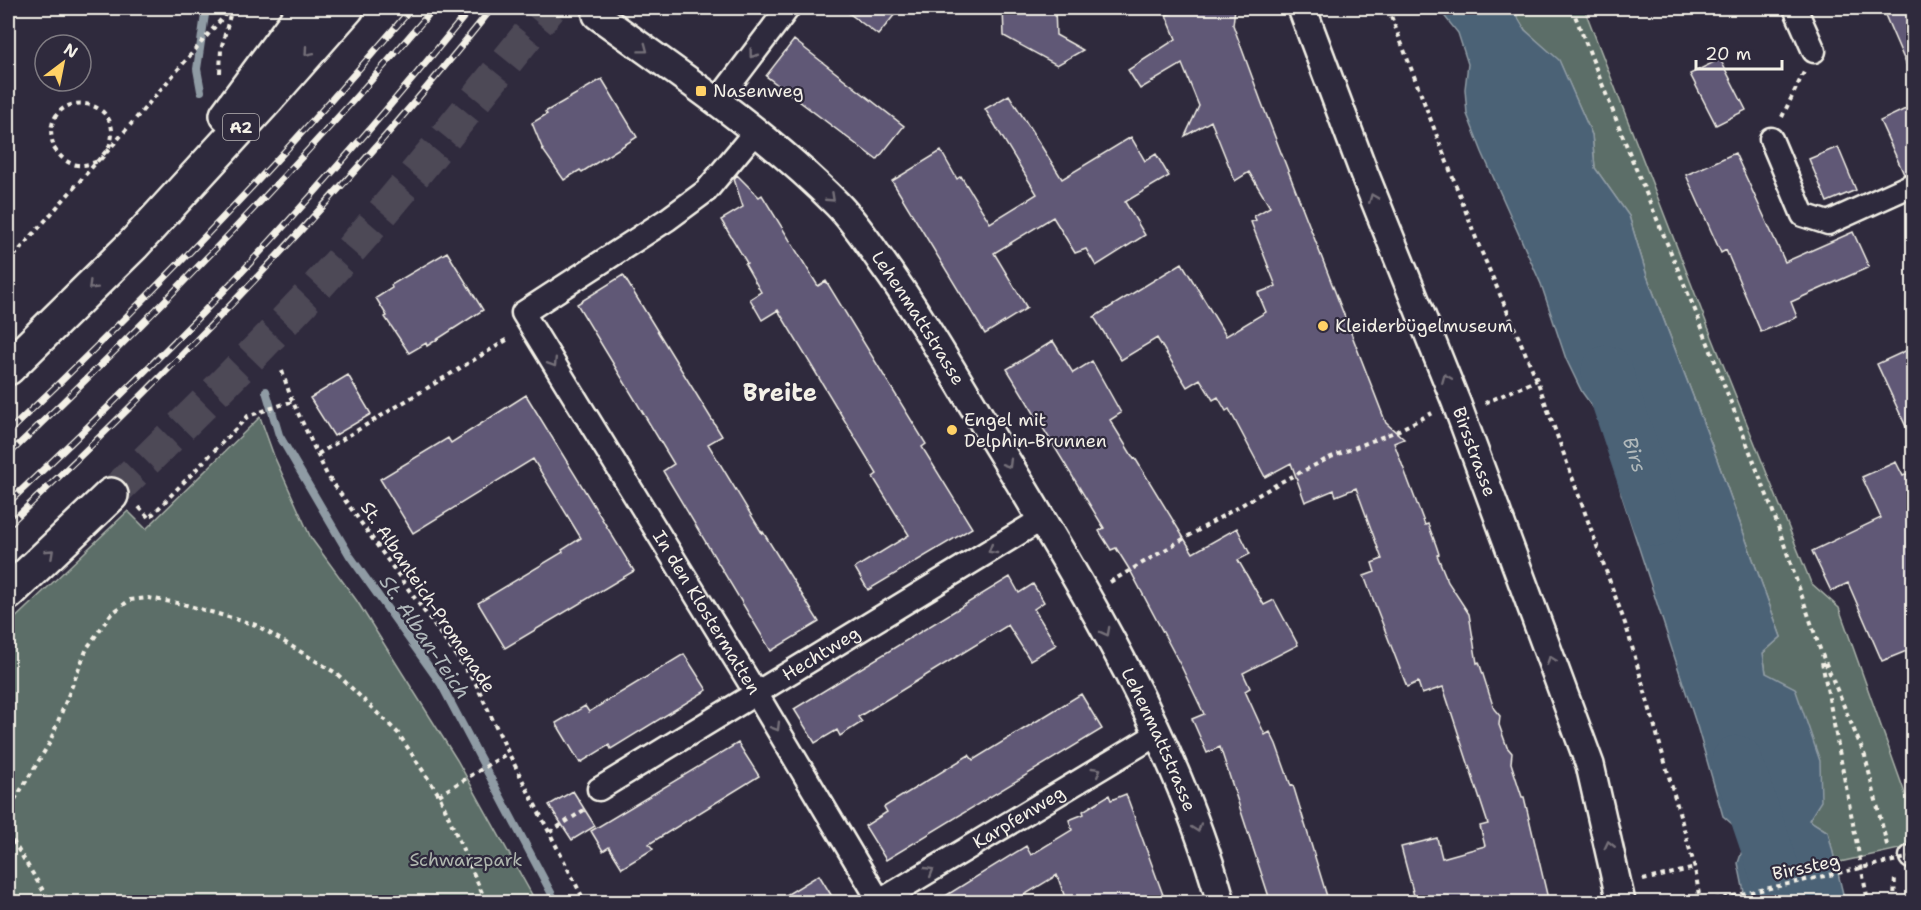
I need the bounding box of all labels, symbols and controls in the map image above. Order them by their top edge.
north arrow [33,33,93,93]
scale bar [1696,33,1782,71]
text: N [60,38,82,63]
one-way arrow [638,42,649,53]
text: 20 m [1705,42,1751,66]
one-way arrow [304,45,315,56]
one-way arrow [749,48,760,59]
place label: Nasenweg [713,79,804,103]
marker: Nasenweg [694,84,708,98]
road number: A2 [223,114,259,140]
one-way arrow [823,190,834,201]
one-way arrow [1368,193,1381,203]
street label: Lehenmattstrasse [866,246,970,390]
one-way arrow [88,279,98,290]
place label: Kleiderbügelmuseum [1335,314,1513,338]
marker: Kleiderbügelmuseum [1316,319,1330,333]
one-way arrow [546,357,558,367]
one-way arrow [1441,374,1453,385]
district label: Breite [743,377,817,409]
street label: Birsstrasse [1447,403,1502,500]
place label: Engel mit Delphin-Brunnen [964,408,1107,453]
marker: Engel mit Delphin-Brunnen [945,423,959,437]
water label: Birs [1617,433,1653,476]
one-way arrow [1001,458,1013,468]
street label: St. Albanteich-Promenade [355,497,501,697]
street label: In den Klostermatten [647,526,766,699]
one-way arrow [988,542,998,554]
one-way arrow [43,549,54,560]
water label: St. Alban-Teich [374,570,476,704]
street label: Hechtweg [778,621,864,687]
one-way arrow [1099,626,1110,637]
one-way arrow [1546,655,1558,666]
street label: Lehenmattstrasse [1116,664,1202,815]
one-way arrow [768,721,780,731]
one-way arrow [1091,766,1101,778]
street label: Karpfenweg [968,780,1069,854]
one-way arrow [1190,822,1203,833]
one-way arrow [1603,841,1616,851]
park label: Schwarzpark [409,848,523,872]
street label: Birssteg [1770,848,1842,886]
one-way arrow [924,867,934,878]

